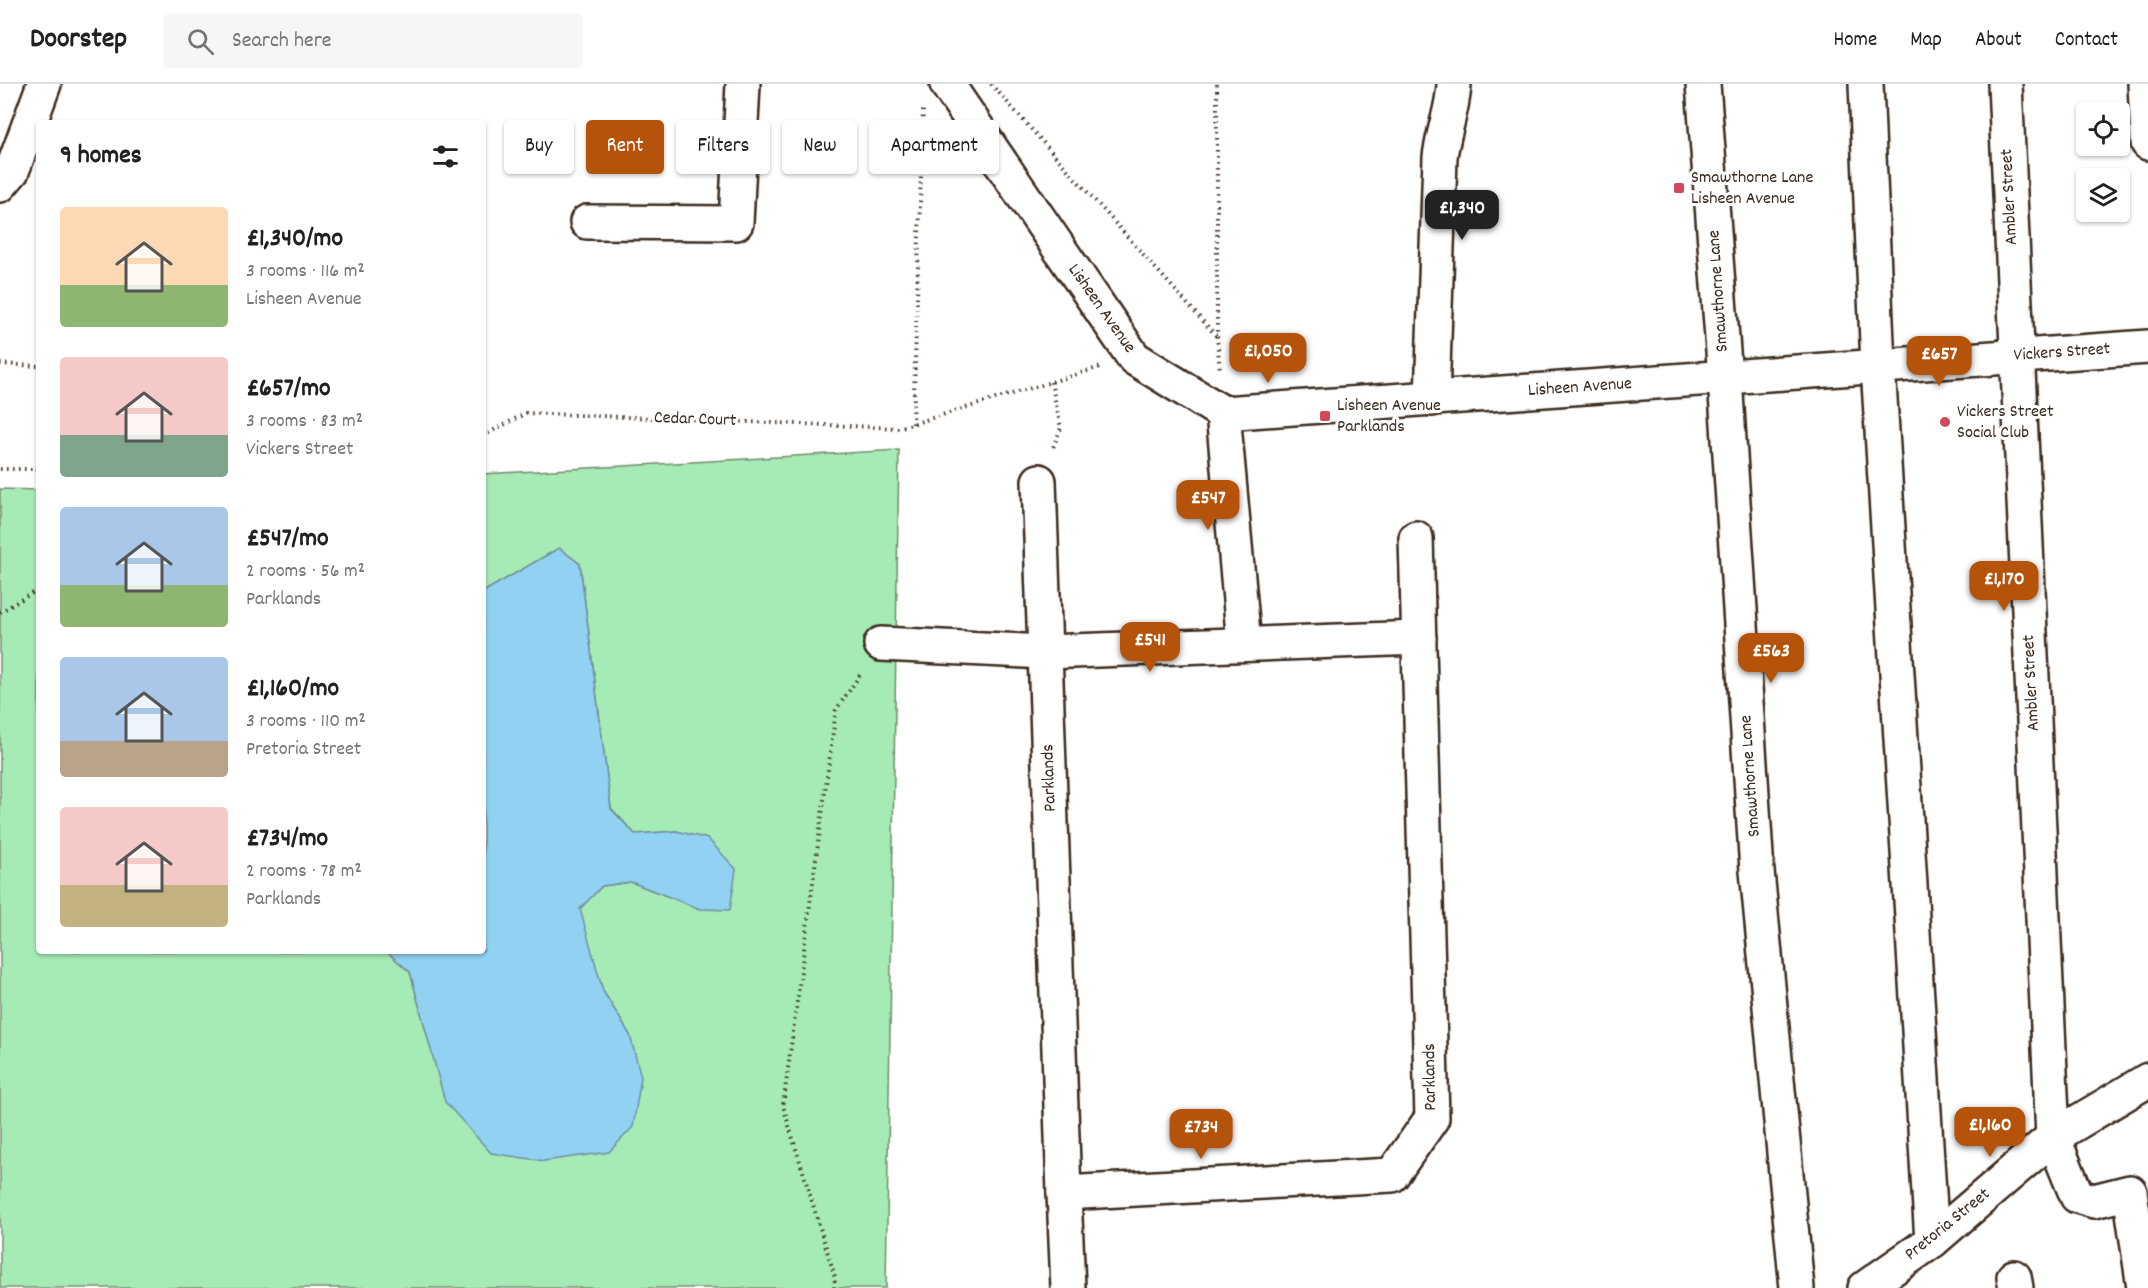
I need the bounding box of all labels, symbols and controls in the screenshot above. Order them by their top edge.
search box [163,14,583,68]
text: Doorstep [30,21,127,61]
icon: search [184,25,217,58]
text: Search here [232,26,332,57]
text: Home [1833,26,1877,56]
text: Map [1910,26,1942,56]
text: About [1975,26,2022,56]
text: Contact [2055,26,2118,56]
map controls [2076,102,2130,222]
button: locate [2076,102,2130,156]
chip: Buy [504,120,574,174]
chip: Rent [586,120,664,174]
chip: Filters [676,120,770,174]
chip: New [782,120,857,174]
chip: Apartment [869,120,999,174]
text: 9 homes [60,138,142,175]
icon: filters [429,140,462,173]
street label: Ambler Street [1995,148,2025,246]
place label: Smawthorne Lane Lisheen Avenue [1691,166,1813,212]
button: layers [2076,168,2130,222]
marker: Smawthorne Lane Lisheen Avenue [1672,181,1686,195]
pin: £1,340 [1413,190,1511,241]
text: £1,340 [1439,195,1485,223]
text: £1,340/mo [246,221,343,258]
street label: Smawthorne Lane [1702,229,1736,353]
icon: home [108,231,180,303]
text: 3 rooms · 116 m² [246,258,365,286]
street label: Lisheen Avenue [1061,259,1141,359]
text: Lisheen Avenue [246,286,362,314]
pin: £1,050 [1219,333,1317,384]
pin: £657 [1903,336,1975,387]
street label: Vickers Street [2013,337,2111,369]
text: £1,050 [1243,338,1293,366]
text: £657 [1921,341,1957,369]
text: £657/mo [246,371,331,408]
street label: Lisheen Avenue [1527,372,1633,404]
icon: home [108,381,180,453]
place label: Lisheen Avenue Parklands [1337,394,1441,440]
place label: Vickers Street Social Club [1957,400,2054,446]
street label: Cedar Court [653,406,737,434]
text: 3 rooms · 83 m² [246,408,363,436]
marker: Lisheen Avenue Parklands [1318,409,1332,423]
marker: Vickers Street Social Club [1938,415,1952,429]
text: Vickers Street [246,436,353,464]
pin: £547 [1172,480,1244,531]
text: £547 [1190,485,1226,513]
text: £547/mo [246,521,329,558]
icon: home [108,531,180,603]
text: 2 rooms · 56 m² [246,558,365,586]
pin: £1,170 [1955,561,2053,612]
text: £1,170 [1983,566,2025,594]
text: Parklands [246,586,321,614]
pin: £541 [1114,622,1186,673]
text: £541 [1134,627,1166,655]
pin: £563 [1735,633,1807,684]
street label: Ambler Street [2017,634,2047,732]
text: £563 [1752,638,1790,666]
text: £1,160/mo [246,671,339,708]
icon: home [108,681,180,753]
text: 3 rooms · 110 m² [246,708,366,736]
street label: Smawthorne Lane [1734,714,1768,838]
text: Pretoria Street [246,736,361,764]
street label: Parklands [1036,744,1064,812]
text: £734/mo [246,821,328,858]
icon: home [108,831,180,903]
text: 2 rooms · 78 m² [246,858,362,886]
text: Parklands [246,886,321,914]
street label: Parklands [1418,1043,1444,1111]
pin: £1,160 [1941,1107,2039,1158]
pin: £734 [1165,1109,1237,1160]
text: £1,160 [1968,1112,2012,1140]
text: £734 [1184,1114,1218,1142]
street label: Pretoria Street [1900,1182,1996,1267]

